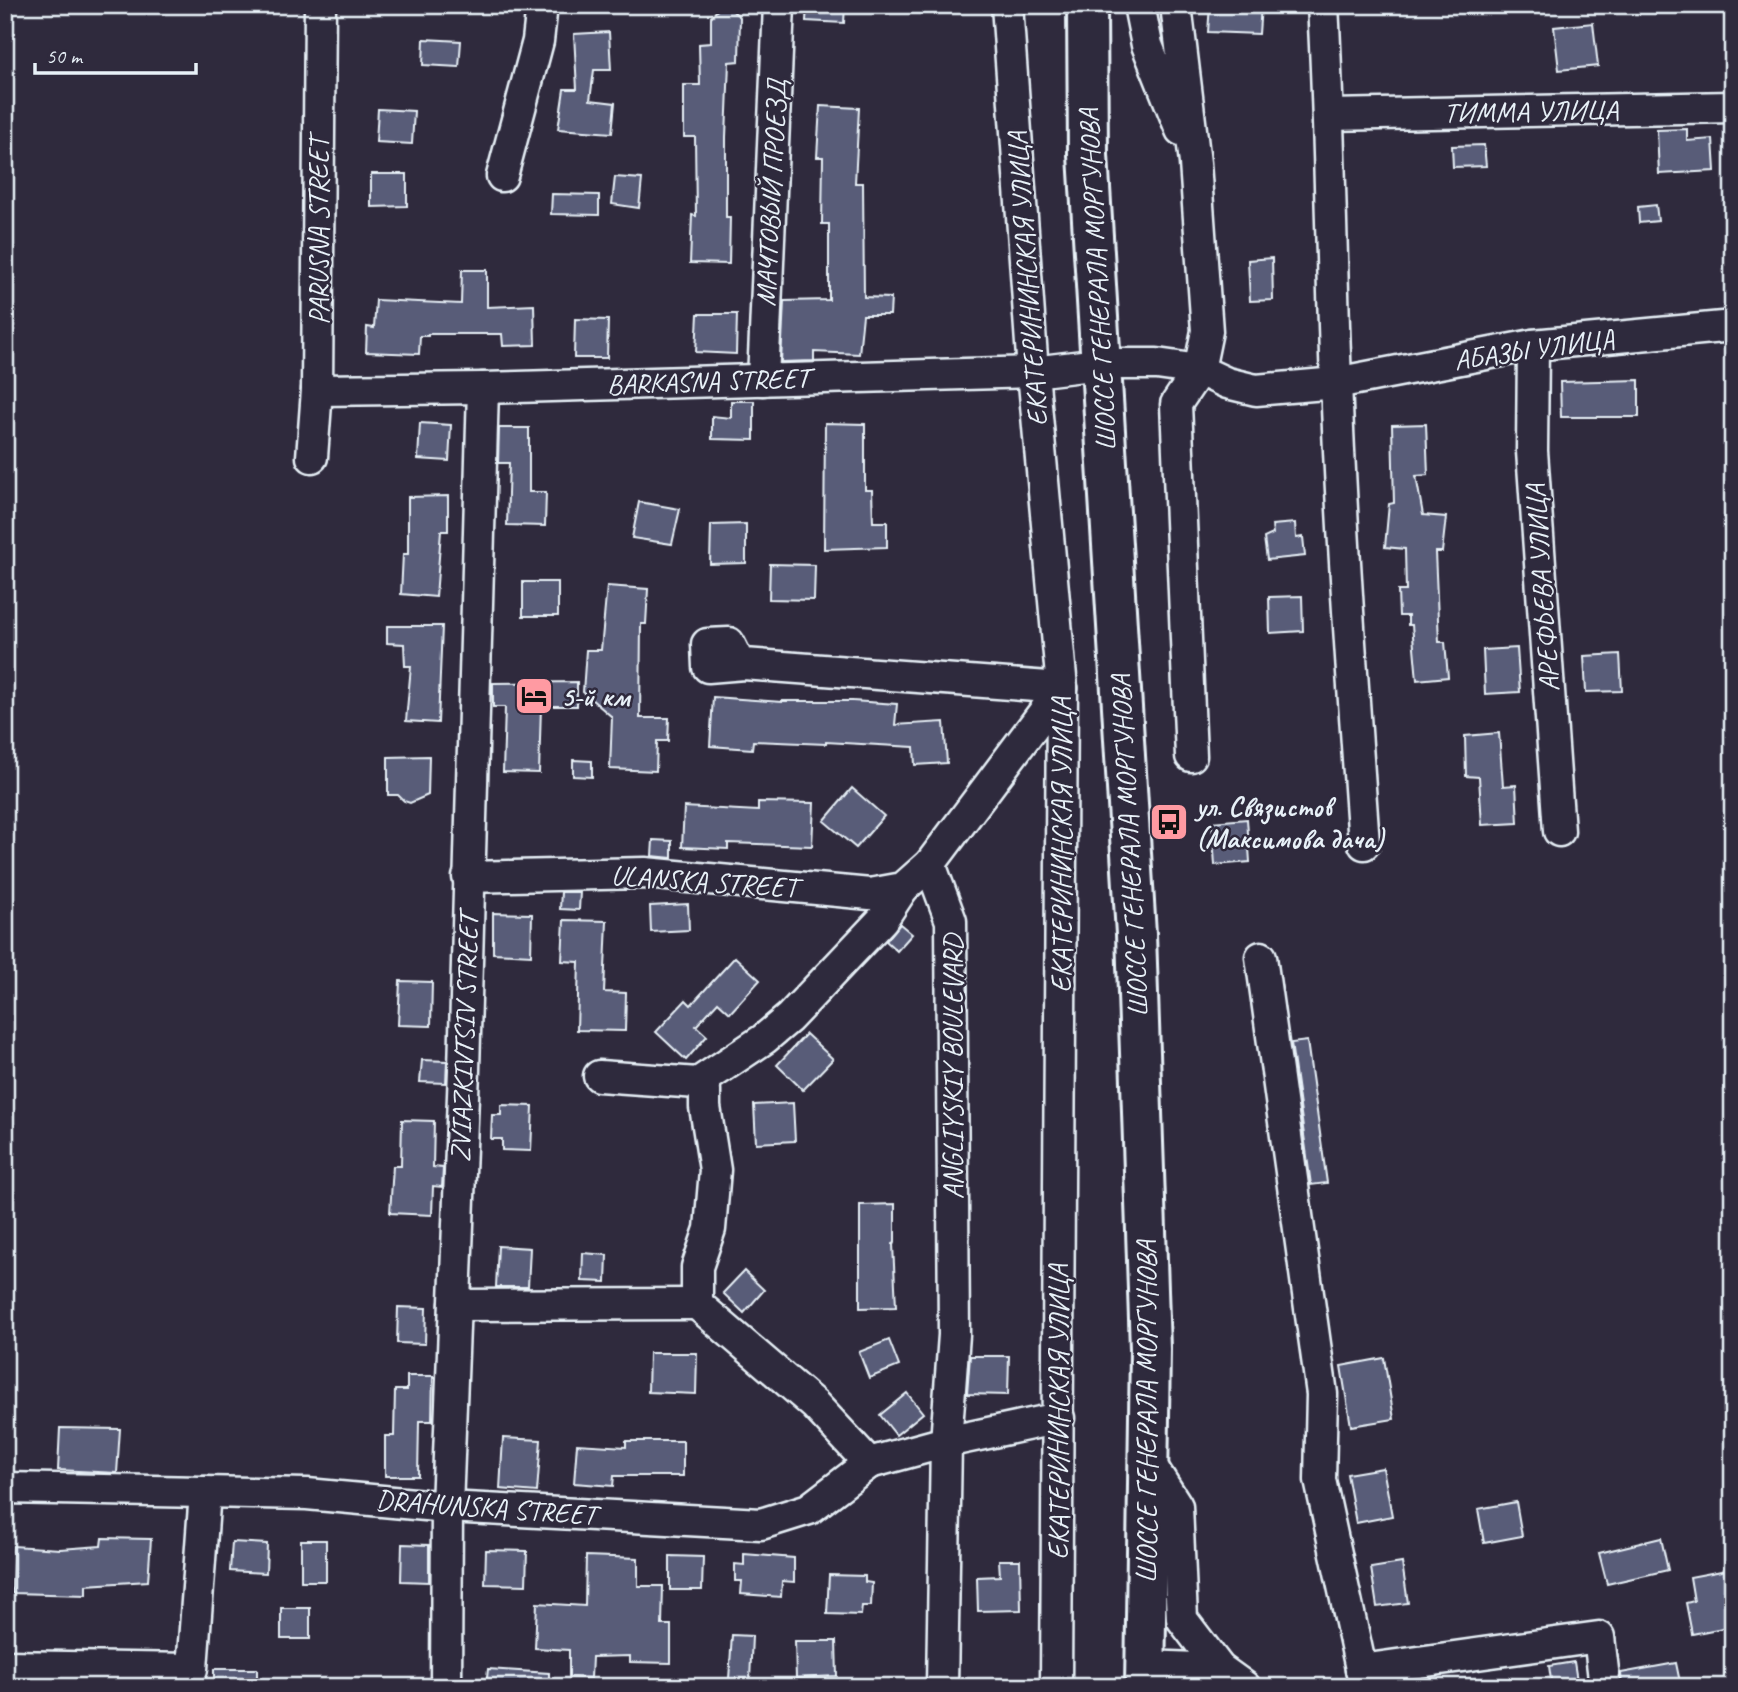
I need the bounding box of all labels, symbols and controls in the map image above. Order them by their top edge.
scale bar [35,32,196,76]
text: 50 m [46,43,84,69]
street label: МАЧТОВЫЙ ПРОЕЗД [748,76,795,307]
street label: ТИММА УЛИЦА [1444,92,1619,130]
street label: ШОССЕ ГЕНЕРАЛА МОРГУНОВА [1070,106,1123,452]
street label: ЕКАТЕРИНИНСКАЯ УЛИЦА [999,129,1055,427]
street label: PARUSNA STREET [301,130,336,325]
street label: АБАЗЫ УЛИЦА [1452,320,1617,378]
street label: BARKASNA STREET [606,360,817,402]
street label: АРЕФЬЕВА УЛИЦА [1517,481,1567,693]
street label: ШОССЕ ГЕНЕРАЛА МОРГУНОВА [1102,672,1155,1018]
hotel icon: 5-й км [513,675,555,717]
place label: 5-й км [561,679,632,714]
street label: ЕКАТЕРИНИНСКАЯ УЛИЦА [1044,696,1079,993]
place label: ул. Связистов (Максимова дача) [1193,789,1386,856]
bus stop icon: ул. Связистов (Максимова дача) [1148,801,1190,843]
street label: ULANSKA STREET [610,857,805,905]
street label: ZVIAZKIVTSIV STREET [442,906,486,1163]
street label: ANGLIYSKIY BOULEVARD [935,932,970,1199]
street label: ШОССЕ ГЕНЕРАЛА МОРГУНОВА [1129,1239,1164,1583]
street label: ЕКАТЕРИНИНСКАЯ УЛИЦА [1041,1263,1076,1560]
street label: DRAHUNSKA STREET [375,1482,603,1533]

